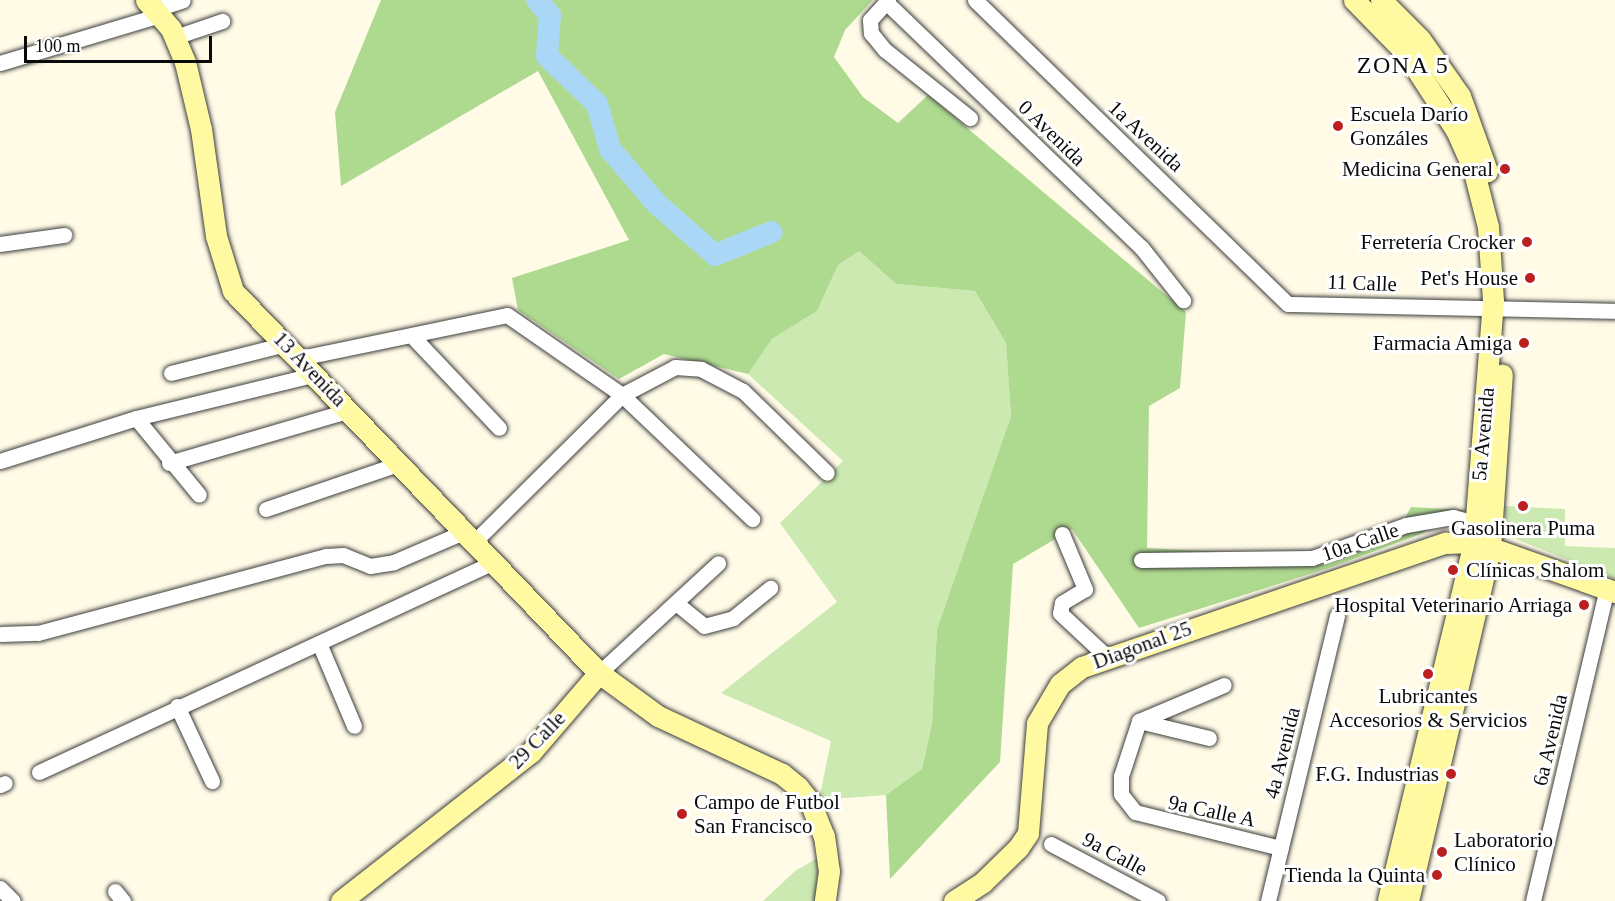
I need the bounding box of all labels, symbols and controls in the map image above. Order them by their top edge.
scale bar [27,24,214,62]
text: 100 m [35,36,81,56]
district label: ZONA 5 [1356,52,1450,80]
street label: 0 Avenida [1013,94,1091,172]
street label: 1a Avenida [1103,95,1189,177]
place label: Escuela Darío Gonzáles [1350,101,1468,151]
marker: Escuela Darío Gonzáles [1331,119,1345,133]
place label: Medicina General [1342,156,1493,182]
marker: Medicina General [1498,162,1512,176]
place label: Ferretería Crocker [1361,229,1515,255]
marker: Ferretería Crocker [1520,235,1534,249]
place label: Pet's House [1420,265,1518,291]
street label: 11 Calle [1327,269,1397,297]
marker: Pet's House [1523,271,1537,285]
street label: 13 Avenida [268,326,352,412]
place label: Farmacia Amiga [1371,330,1512,356]
marker: Farmacia Amiga [1517,336,1531,350]
street label: 5a Avenida [1466,386,1500,482]
marker: Gasolinera Puma [1516,499,1530,513]
place label: Gasolinera Puma [1451,515,1595,541]
street label: 10a Calle [1318,517,1402,567]
place label: Clínicas Shalom [1466,557,1604,583]
marker: Clínicas Shalom [1444,561,1462,579]
place label: Hospital Veterinario Arriaga [1333,592,1572,618]
marker: Hospital Veterinario Arriaga [1577,598,1591,612]
street label: Diagonal 25 [1089,616,1195,674]
marker: Lubricantes Accesorios & Servicios [1421,667,1435,681]
place label: Lubricantes Accesorios & Servicios [1329,683,1527,733]
street label: 6a Avenida [1527,691,1573,789]
street label: 4a Avenida [1258,704,1306,802]
street label: 29 Calle [503,706,571,774]
place label: F.G. Industrias [1315,761,1439,787]
marker: F.G. Industrias [1444,767,1458,781]
place label: Campo de Futbol San Francisco [694,789,840,839]
street label: 9a Calle A [1165,789,1259,833]
marker: Campo de Futbol San Francisco [675,807,689,821]
street label: 9a Calle [1078,827,1152,881]
place label: Laboratorio Clínico [1454,827,1553,877]
marker: Laboratorio Clínico [1435,845,1449,859]
place label: Tienda la Quinta [1285,862,1425,888]
marker: Tienda la Quinta [1430,868,1444,882]

